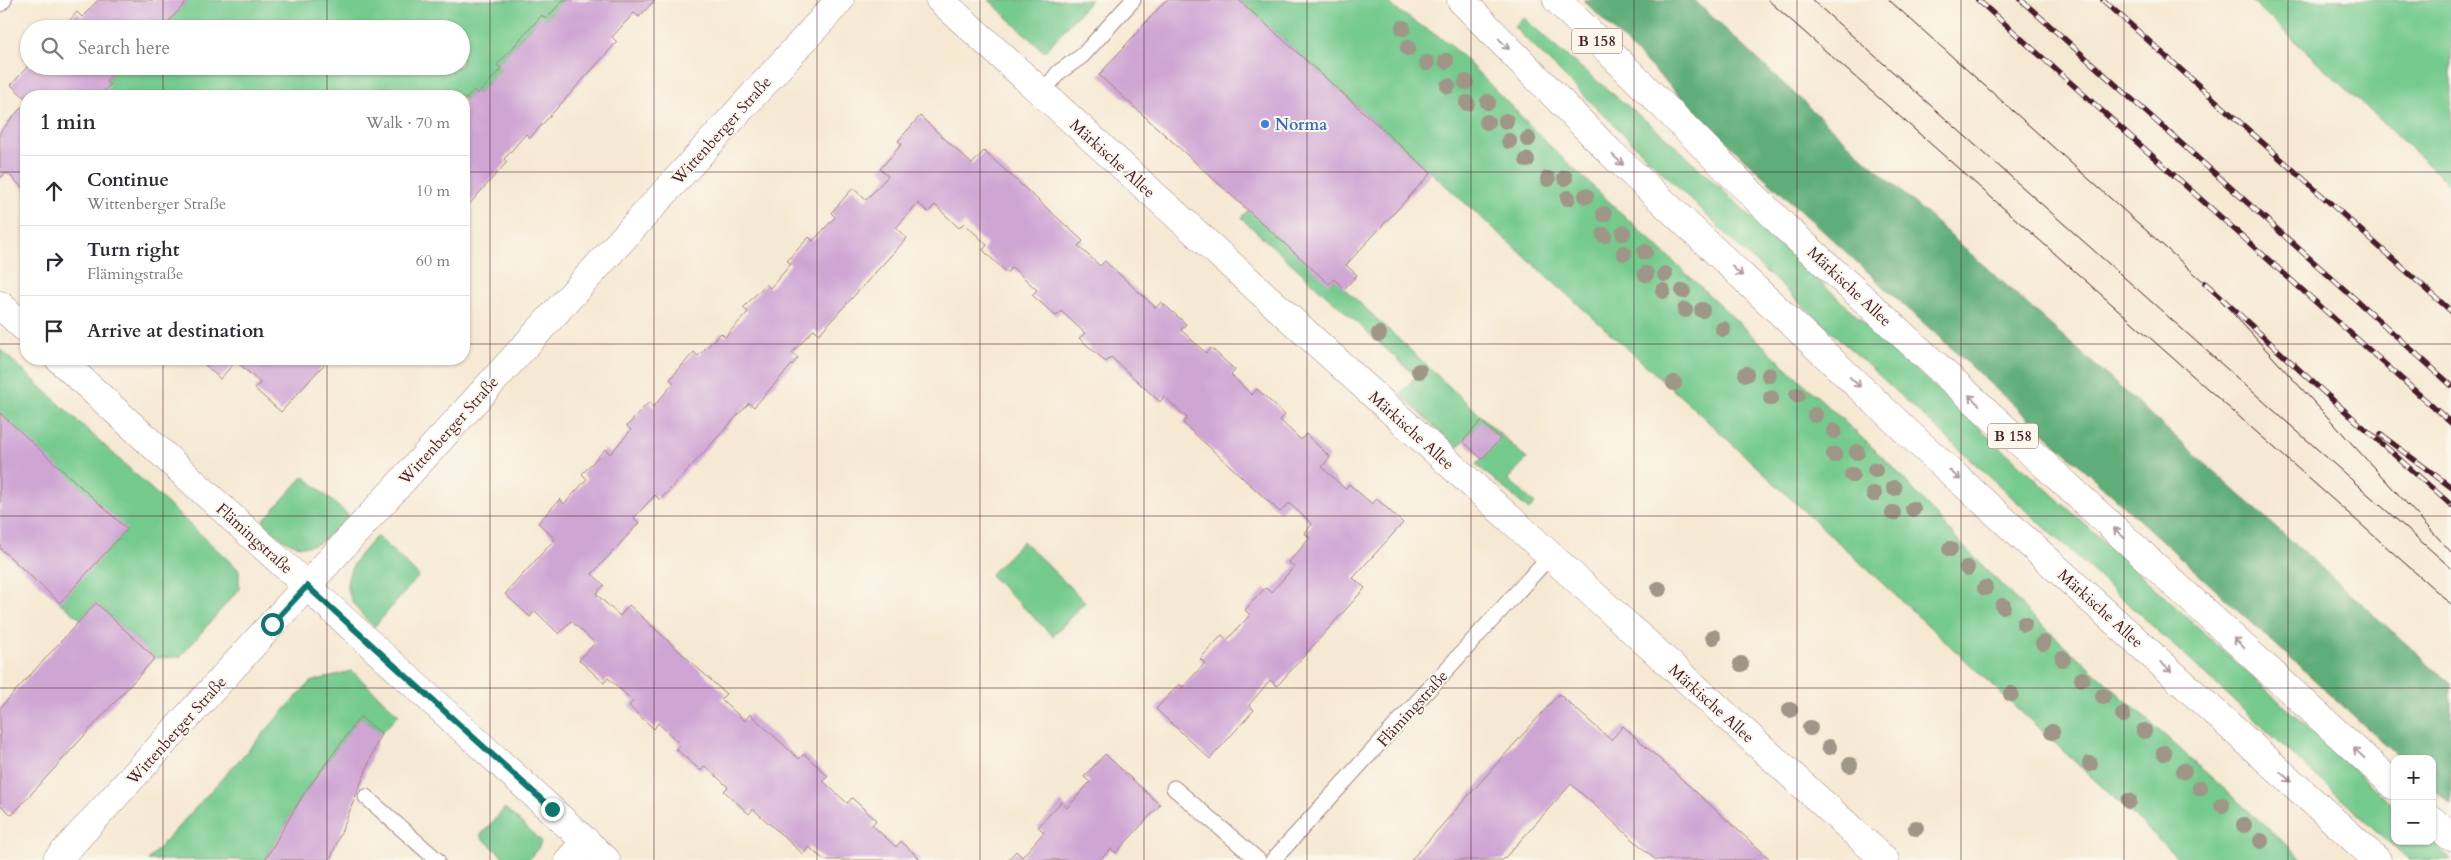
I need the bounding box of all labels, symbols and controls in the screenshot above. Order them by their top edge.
search box [20,20,470,75]
road number: B 158 [1572,28,1622,54]
icon: search [38,34,66,62]
text: Search here [78,35,170,61]
one-way arrow [1498,38,1510,51]
street label: Wittenberger Straße [666,72,777,191]
text: 1 min [40,108,96,137]
text: Walk · 70 m [366,112,450,134]
street label: Märkische Allee [1065,114,1160,203]
place label: Norma [1275,114,1327,136]
marker: Norma [1259,118,1271,130]
one-way arrow [1612,154,1625,166]
text: Continue [87,167,169,193]
icon: ahead [40,177,68,205]
text: 10 m [416,180,450,202]
text: Wittenberger Straße [87,193,226,215]
text: Turn right [87,237,179,263]
street label: Märkische Allee [1802,242,1896,332]
icon: right [40,247,68,275]
text: 60 m [416,250,450,272]
text: Flämingstraße [87,263,183,285]
one-way arrow [1730,265,1743,277]
icon: arrive [40,317,68,345]
text: Arrive at destination [87,318,264,344]
street label: Wittenberger Straße [393,372,504,491]
one-way arrow [1849,376,1862,388]
street label: Märkische Allee [1364,386,1459,475]
one-way arrow [1967,394,1980,406]
road number: B 158 [1988,424,2038,448]
one-way arrow [1949,469,1962,481]
street label: Flämingstraße [211,498,297,579]
one-way arrow [2113,527,2126,539]
street label: Märkische Allee [2053,564,2148,653]
route start [261,613,284,636]
one-way arrow [2233,637,2246,649]
street label: Märkische Allee [1664,659,1759,748]
one-way arrow [2160,661,2173,673]
street label: Flämingstraße [1372,666,1453,752]
street label: Wittenberger Straße [121,672,232,791]
one-way arrow [2352,747,2365,759]
map controls [2391,755,2436,845]
button: + [2391,755,2436,800]
one-way arrow [2280,771,2293,783]
route end [541,798,564,821]
button: − [2391,800,2436,845]

